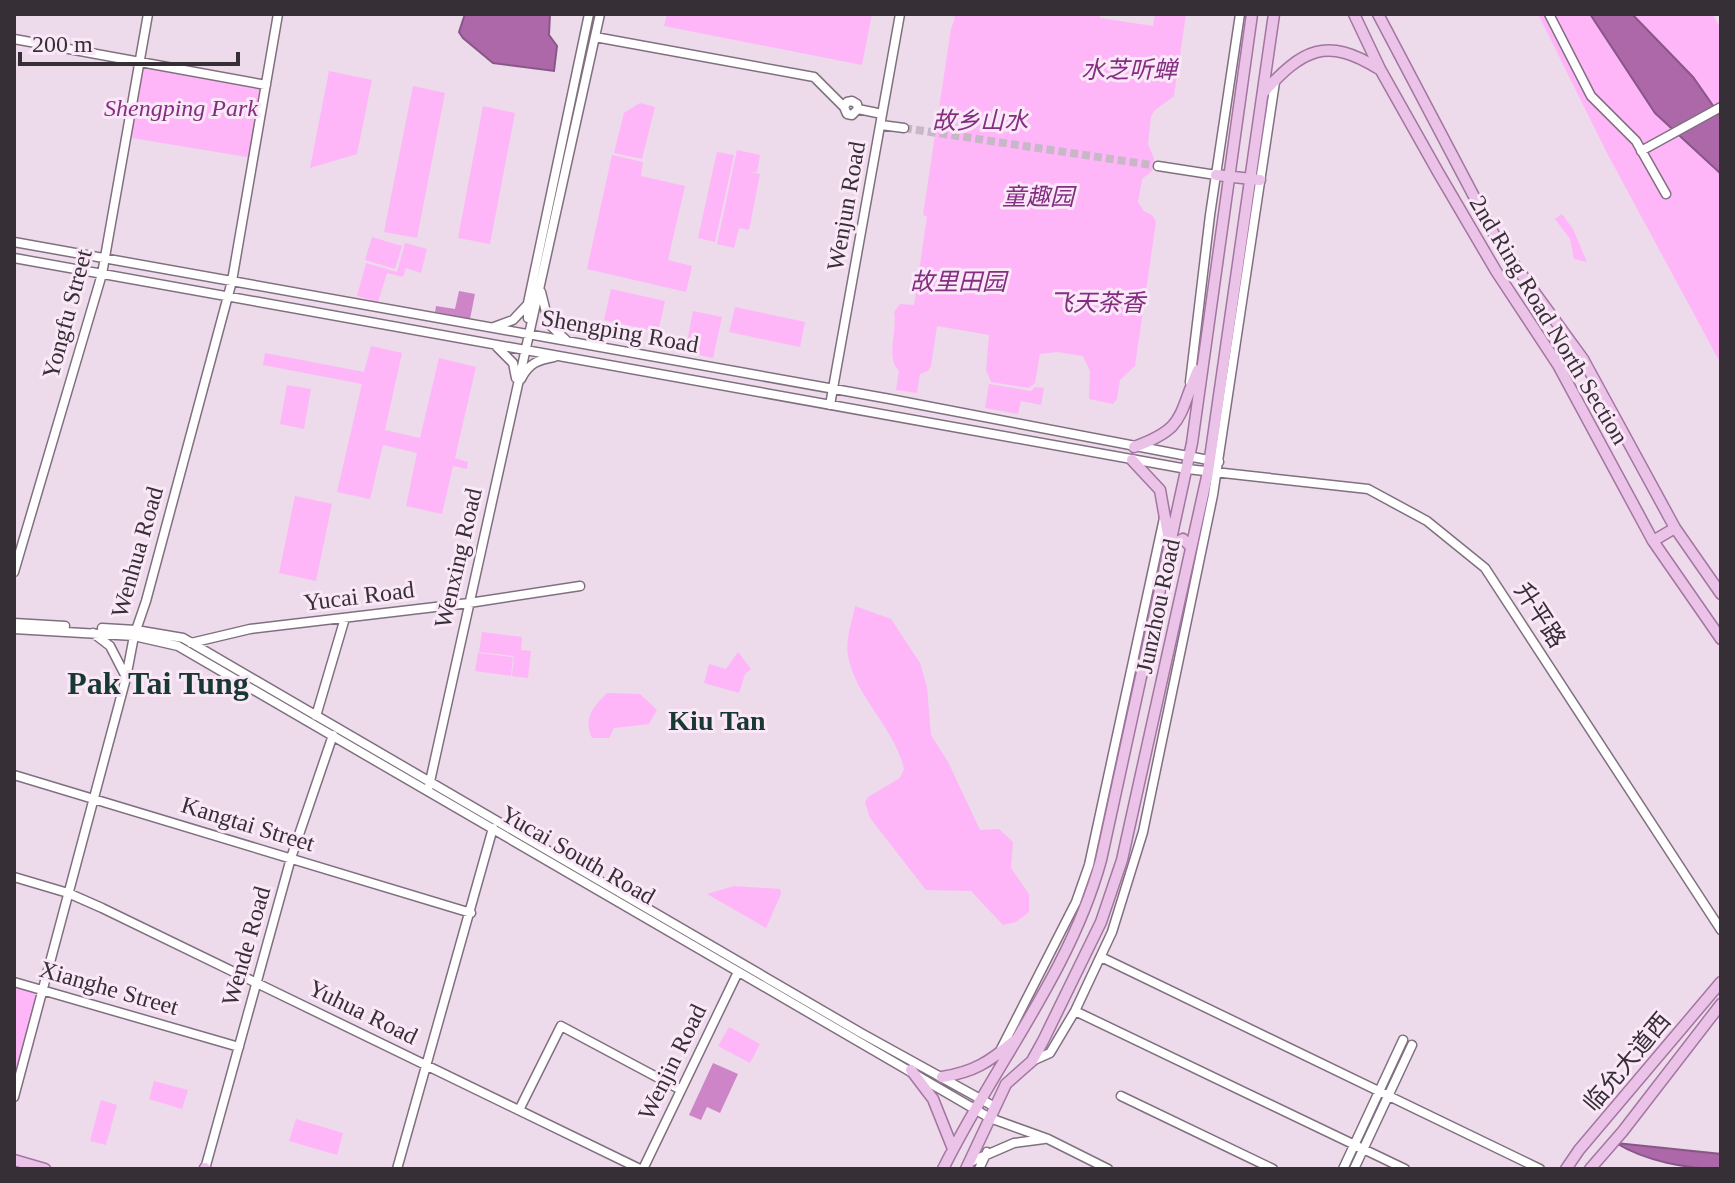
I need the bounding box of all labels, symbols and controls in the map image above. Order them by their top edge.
scale bar [20,16,238,66]
text: 200 m [32,31,93,57]
park label: 水芝听蝉 [1081,57,1179,83]
park label: Shengping Park [104,95,258,121]
park label: 故乡山水 [932,108,1029,134]
street label: Wenjun Road [822,139,870,273]
park label: 童趣园 [1002,184,1077,210]
street label: 2nd Ring Road North Section [1464,191,1634,449]
street label: Yongfu Street [37,246,97,382]
park label: 故里田园 [910,269,1009,295]
park label: 飞天茶香 [1049,290,1148,316]
street label: Shengping Road [539,304,701,358]
street label: Wenhua Road [106,484,168,620]
street label: Wenxing Road [429,486,487,630]
street label: Junzhou Road [1131,536,1185,676]
street label: Yucai Road [302,576,416,616]
street label: 升平路 [1509,578,1571,652]
district label: Pak Tai Tung [67,665,249,701]
district label: Kiu Tan [668,705,766,736]
street label: Kangtai Street [178,791,318,857]
street label: Yucai South Road [496,800,660,910]
street label: Wende Road [217,883,275,1009]
street label: Xianghe Street [37,956,182,1020]
street label: Yuhua Road [304,974,422,1050]
street label: Wenjin Road [633,1000,711,1124]
street label: 临允大道西 [1578,1008,1676,1116]

